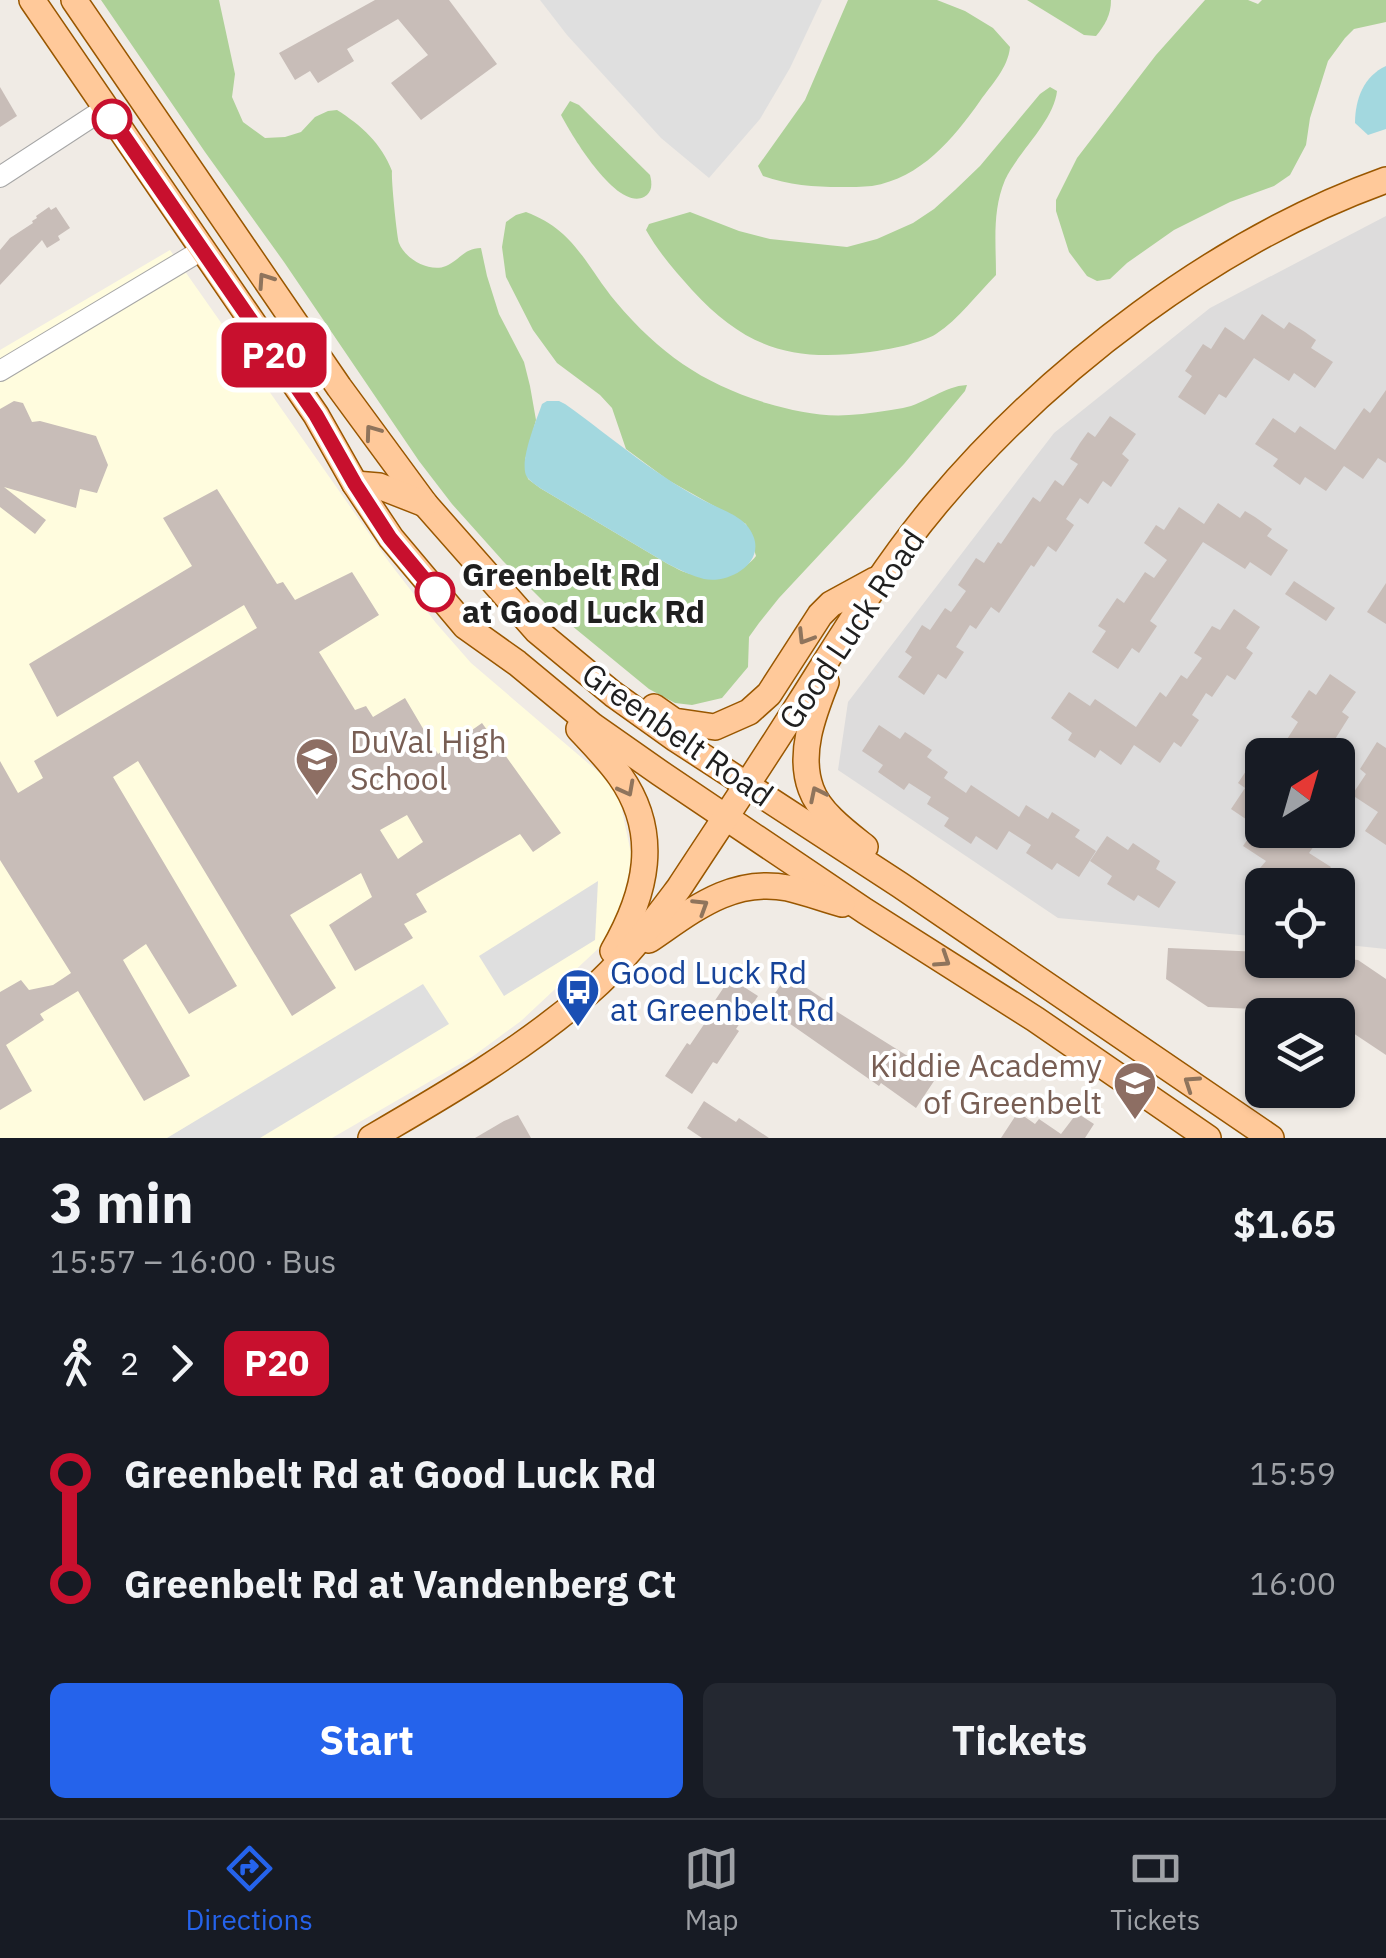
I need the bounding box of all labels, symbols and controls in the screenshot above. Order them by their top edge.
unlabelled marker [93,100,131,138]
one-way arrow [259,273,277,291]
line badge: P20 [216,322,332,388]
text: P20 [242,332,306,378]
one-way arrow [367,425,384,443]
street label: Good Luck Road [769,521,933,737]
place label: Greenbelt Rd at Good Luck Rd [462,553,705,632]
marker: Greenbelt Rd at Good Luck Rd [416,573,454,611]
one-way arrow [799,626,818,644]
street label: Greenbelt Road [574,653,782,815]
place label: DuVal High School [350,720,507,799]
school or university icon: DuVal High School [294,736,340,797]
north arrow [1245,738,1355,848]
map controls [1245,738,1355,1108]
one-way arrow [615,778,634,796]
one-way arrow [809,787,829,805]
button: locate [1245,868,1355,978]
one-way arrow [690,899,708,918]
one-way arrow [932,948,950,967]
place label: Good Luck Rd at Greenbelt Rd [610,951,835,1030]
bus stop icon: Good Luck Rd at Greenbelt Rd [555,967,601,1028]
button: layers [1245,998,1355,1108]
place label: Kiddie Academy of Greenbelt [870,1044,1102,1123]
school or university icon: Kiddie Academy of Greenbelt [1112,1060,1158,1121]
one-way arrow [1183,1077,1202,1095]
text: 3 min [50,1167,194,1238]
text: $1.65 [1233,1199,1336,1248]
text: 15:57 – 16:00 · Bus [50,1240,336,1282]
icon: walk [50,1336,105,1391]
icon: forward [154,1336,209,1391]
text: P20 [244,1340,309,1386]
text: 2 [120,1342,139,1384]
text: Greenbelt Rd at Good Luck Rd [124,1449,657,1498]
text: 15:59 [1250,1452,1336,1494]
text: Greenbelt Rd at Vandenberg Ct [124,1559,676,1608]
text: 16:00 [1250,1562,1336,1604]
button: Start [50,1683,683,1798]
button: Tickets [703,1683,1336,1798]
tab: Directions [186,1841,313,1938]
tab: Map [684,1841,739,1938]
tab: Tickets [1110,1841,1200,1938]

